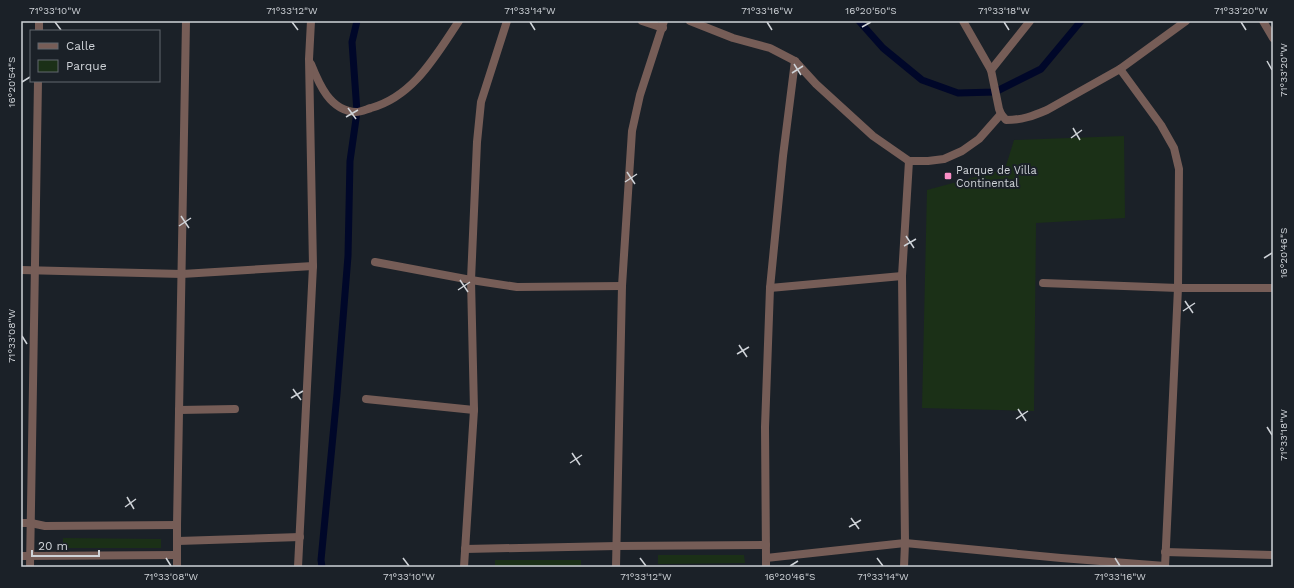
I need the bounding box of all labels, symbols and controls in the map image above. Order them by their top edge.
text: 71°33'10"W [29,5,81,16]
text: 71°33'12"W [266,5,318,16]
text: 71°33'14"W [504,5,556,16]
text: 71°33'16"W [741,5,793,16]
text: 16°20'50"S [845,5,897,16]
text: 71°33'18"W [978,5,1030,16]
text: 71°33'20"W [1214,5,1268,16]
legend [30,30,160,82]
text: Calle [66,39,95,53]
text: 71°33'20"W [1278,43,1289,97]
text: 16°20'54"S [6,57,17,107]
text: Parque [66,59,107,73]
place label: Parque de Villa Continental [956,164,1037,190]
marker: Parque de Villa Continental [943,171,953,181]
text: 16°20'46"S [1278,228,1289,278]
text: 71°33'08"W [6,309,17,363]
text: 71°33'18"W [1278,409,1289,461]
scale bar [32,532,99,558]
text: 20 m [38,539,68,553]
text: 71°33'08"W [144,571,198,582]
text: 71°33'10"W [383,571,435,582]
text: 71°33'12"W [620,571,672,582]
text: 16°20'46"S [765,571,815,582]
text: 71°33'14"W [857,571,909,582]
text: 71°33'16"W [1094,571,1146,582]

